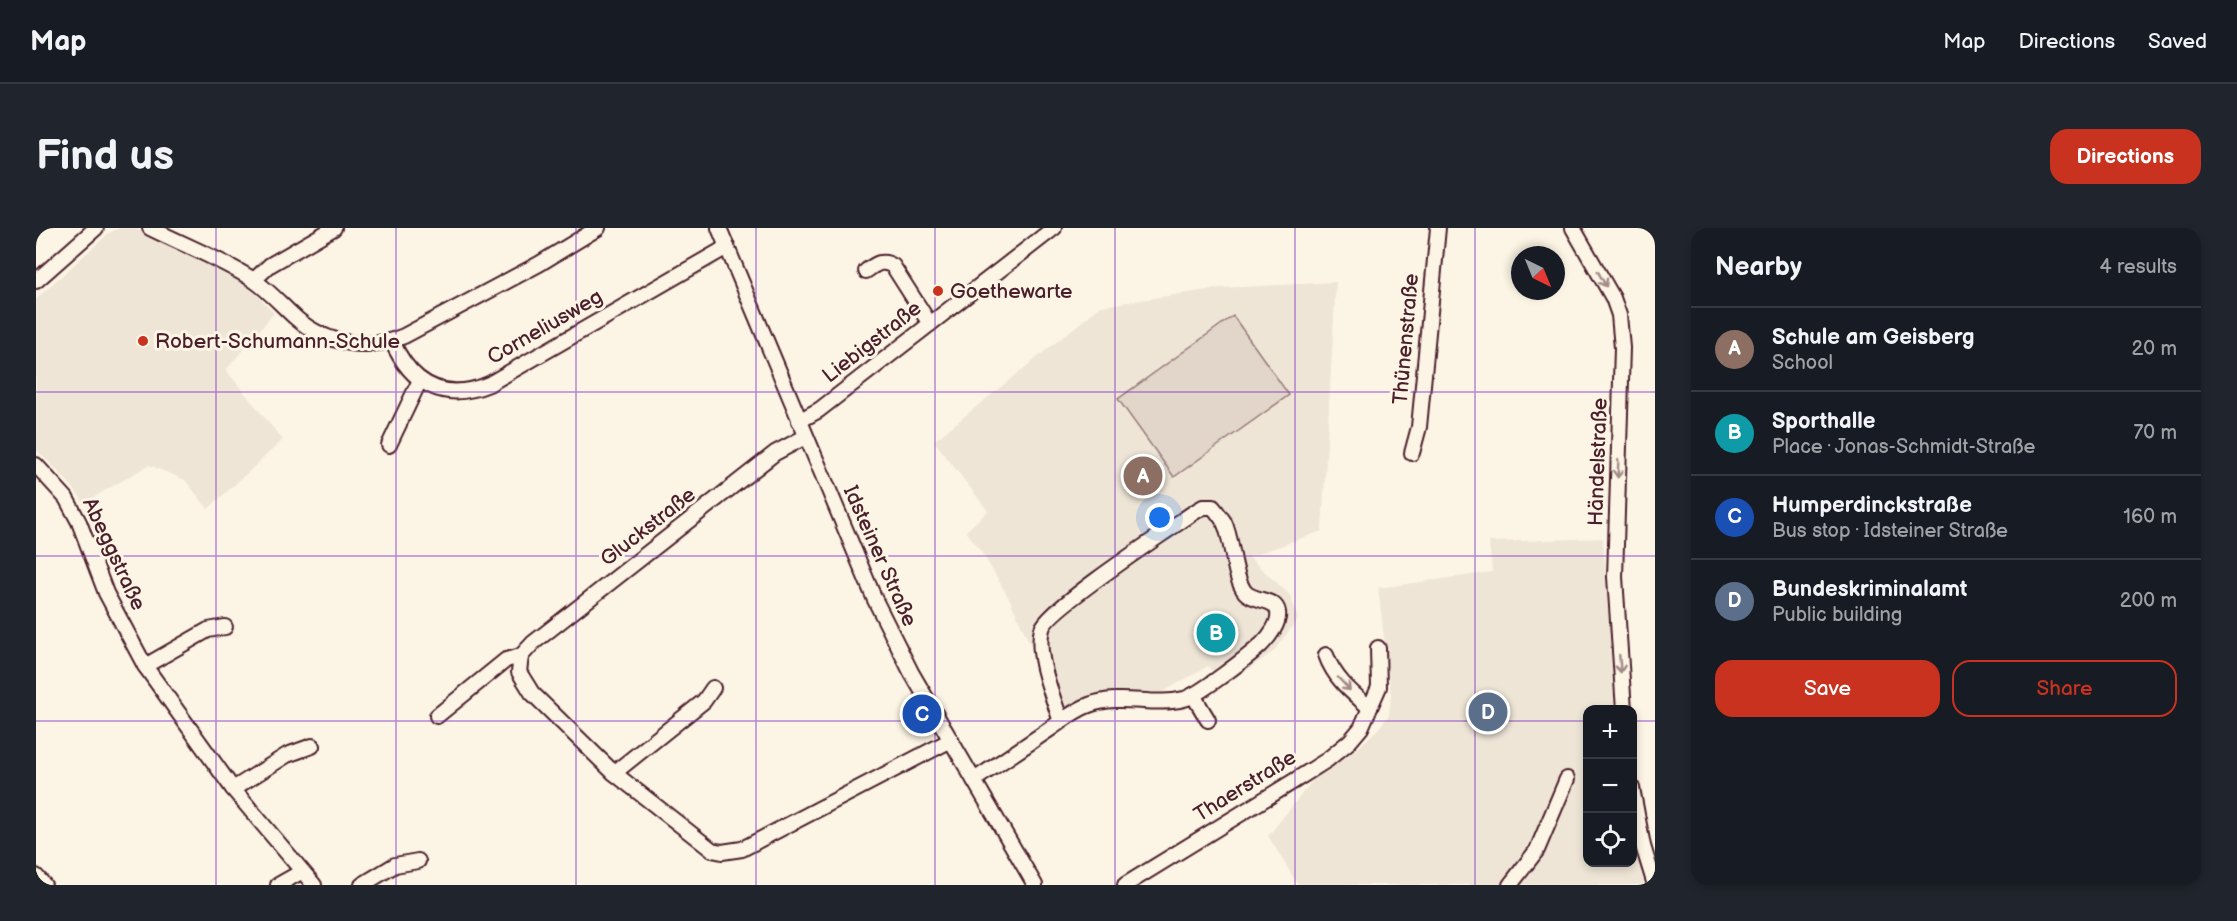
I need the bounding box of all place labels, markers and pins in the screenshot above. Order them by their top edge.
place label: Goethewarte [950,279,1073,304]
marker: Goethewarte [931,284,945,298]
place label: Robert-Schumann-Schule [155,329,400,354]
marker: Robert-Schumann-Schule [136,334,150,348]
pin: A [1124,454,1162,498]
pin: B [1196,610,1236,656]
pin: D [1468,690,1508,734]
pin: C [902,692,942,736]

